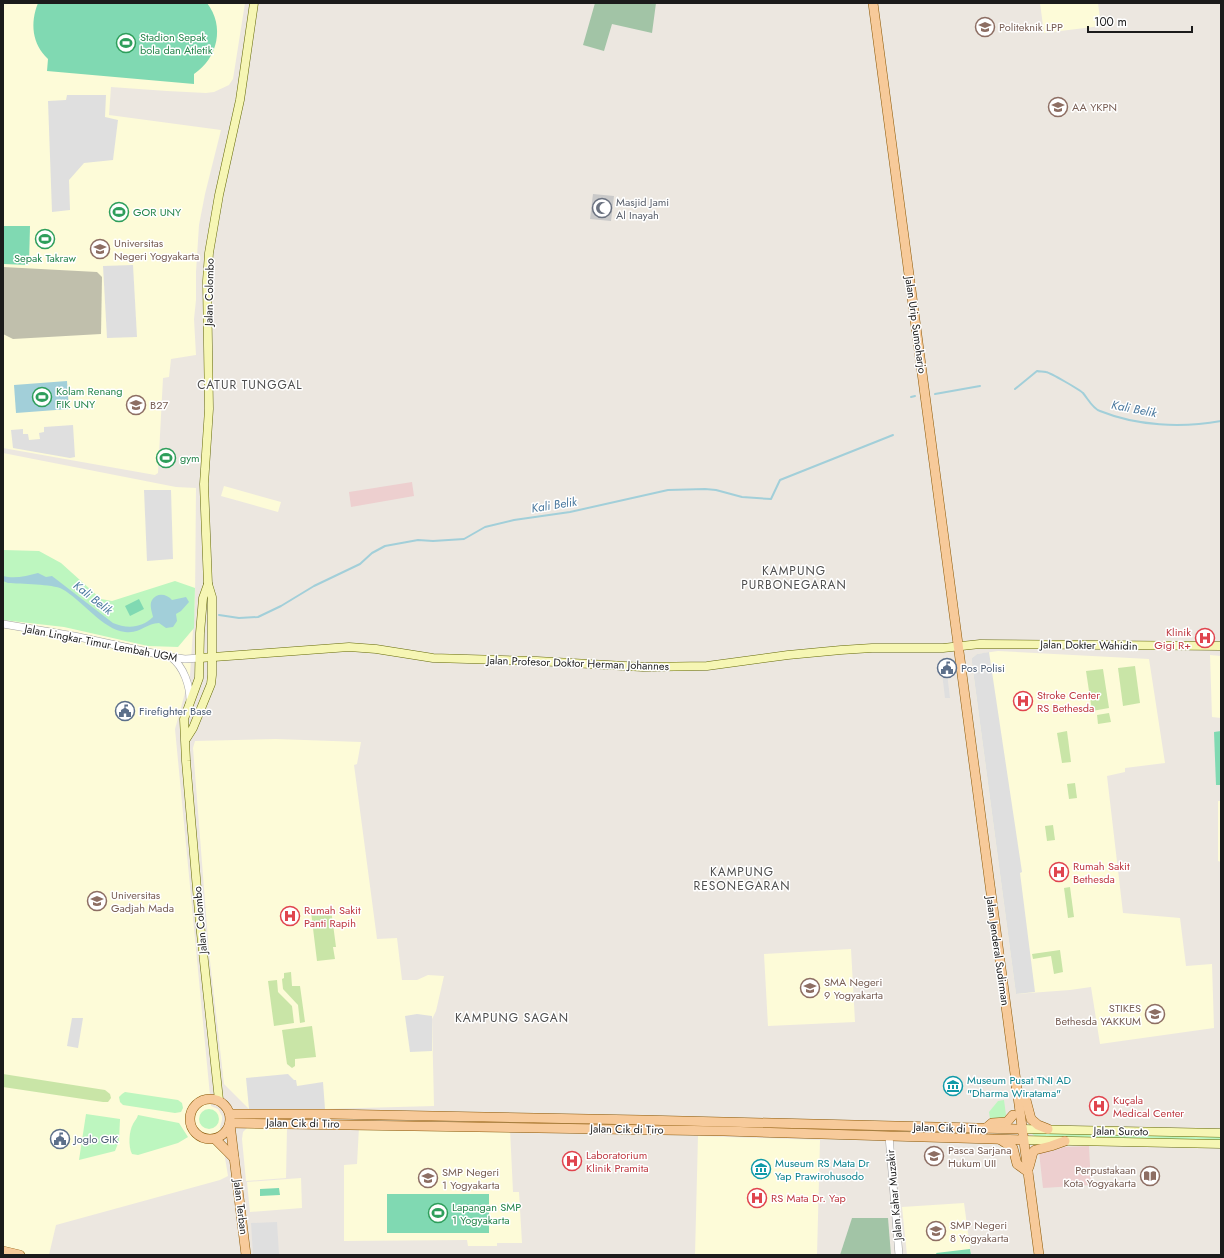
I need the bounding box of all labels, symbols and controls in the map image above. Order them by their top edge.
scale bar [1088,8,1192,34]
text: 100 m [1094,13,1127,31]
school or university icon: Politeknik LPP [974,16,996,38]
place label: Politeknik LPP [999,19,1063,35]
place label: Stadion Sepak bola dan Atletik [140,29,213,58]
sports icon: Stadion Sepak bola dan Atletik [115,32,137,54]
school or university icon: AA YKPN [1047,96,1069,118]
place label: AA YKPN [1072,99,1117,115]
place label: Masjid Jami Al Inayah [616,194,669,223]
mosque icon: Masjid Jami Al Inayah [591,197,613,219]
sports icon: GOR UNY [108,201,130,223]
place label: GOR UNY [133,204,182,220]
sports icon: Sepak Takraw [34,228,56,250]
place label: Universitas Negeri Yogyakarta [114,235,199,264]
school or university icon: Universitas Negeri Yogyakarta [89,238,111,260]
place label: Sepak Takraw [14,250,77,266]
street label: Jalan Colombo [200,258,218,328]
street label: Jalan Urip Sumoharjo [901,273,931,375]
district label: CATUR TUNGGAL [197,376,303,394]
place label: Kolam Renang FIK UNY [56,383,123,412]
sports icon: Kolam Renang FIK UNY [31,386,53,408]
school or university icon: B27 [125,394,147,416]
water label: Kali Belik [1110,396,1159,422]
place label: B27 [150,397,168,413]
sports icon: gym [155,447,177,469]
place label: gym [180,450,200,466]
water label: Kali Belik [530,492,579,517]
district label: KAMPUNG PURBONEGARAN [741,562,847,594]
water label: Kali Belik [69,577,117,620]
street label: Jalan Lingkar Timur Lembah UGM [21,620,179,666]
place label: Klinik Gigi R+ [1154,624,1191,653]
hospital icon: Klinik Gigi R+ [1194,627,1216,649]
street label: Jalan Dokter Wahidin [1038,636,1138,654]
street label: Jalan Profesor Doktor Herman Johannes [485,652,670,674]
public building icon: Pos Polisi [936,657,958,679]
place label: Pos Polisi [961,660,1005,676]
place label: Stroke Center RS Bethesda [1037,687,1100,716]
hospital icon: Stroke Center RS Bethesda [1012,690,1034,712]
public building icon: Firefighter Base [114,700,136,722]
place label: Firefighter Base [139,703,212,719]
place label: Rumah Sakit Bethesda [1073,858,1130,887]
hospital icon: Rumah Sakit Bethesda [1048,861,1070,883]
district label: KAMPUNG RESONEGARAN [693,863,791,895]
street label: Jalan Colombo [189,886,211,956]
place label: Universitas Gadjah Mada [111,887,174,916]
school or university icon: Universitas Gadjah Mada [86,890,108,912]
street label: Jalan Jenderal Sudirman [982,893,1014,1007]
place label: Rumah Sakit Panti Rapih [304,902,361,931]
hospital icon: Rumah Sakit Panti Rapih [279,905,301,927]
place label: SMA Negeri 9 Yogyakarta [824,974,883,1003]
school or university icon: SMA Negeri 9 Yogyakarta [799,977,821,999]
place label: STIKES Bethesda YAKKUM [1055,1000,1141,1029]
school or university icon: STIKES Bethesda YAKKUM [1144,1003,1166,1025]
district label: KAMPUNG SAGAN [455,1009,569,1027]
place label: Museum Pusat TNI AD "Dharma Wiratama" [967,1072,1072,1101]
museum icon: Museum Pusat TNI AD "Dharma Wiratama" [942,1075,964,1097]
place label: Kuçala Medical Center [1113,1092,1184,1121]
hospital icon: Kuçala Medical Center [1088,1095,1110,1117]
street label: Jalan Cik di Tiro [264,1114,340,1132]
street label: Jalan Cik di Tiro [911,1119,987,1137]
street label: Jalan Cik di Tiro [588,1120,664,1138]
street label: Jalan Suroto [1091,1122,1149,1139]
public building icon: Joglo GIK [49,1128,71,1150]
place label: Joglo GIK [72,1131,119,1147]
place label: Pasca Sarjana Hukum UII [948,1142,1011,1171]
school or university icon: Pasca Sarjana Hukum UII [923,1145,945,1167]
place label: Laboratorium Klinik Pramita [586,1147,649,1176]
street label: Jalan Kahar Muzakir [882,1149,906,1243]
hospital icon: Laboratorium Klinik Pramita [561,1150,583,1172]
place label: Museum RS Mata Dr Yap Prawirohusodo [775,1155,870,1184]
museum icon: Museum RS Mata Dr Yap Prawirohusodo [750,1158,772,1180]
place label: Perpustakaan Kota Yogyakarta [1064,1162,1136,1191]
place label: SMP Negeri 1 Yogyakarta [442,1164,500,1193]
library icon: Perpustakaan Kota Yogyakarta [1139,1165,1161,1187]
school or university icon: SMP Negeri 1 Yogyakarta [417,1167,439,1189]
street label: Jalan Terban [229,1176,252,1236]
hospital icon: RS Mata Dr. Yap [746,1187,768,1209]
place label: RS Mata Dr. Yap [771,1190,846,1206]
place label: Lapangan SMP 1 Yogyakarta [452,1199,521,1228]
sports icon: Lapangan SMP 1 Yogyakarta [427,1202,449,1224]
place label: SMP Negeri 8 Yogyakarta [950,1217,1009,1246]
school or university icon: SMP Negeri 8 Yogyakarta [925,1220,947,1242]

